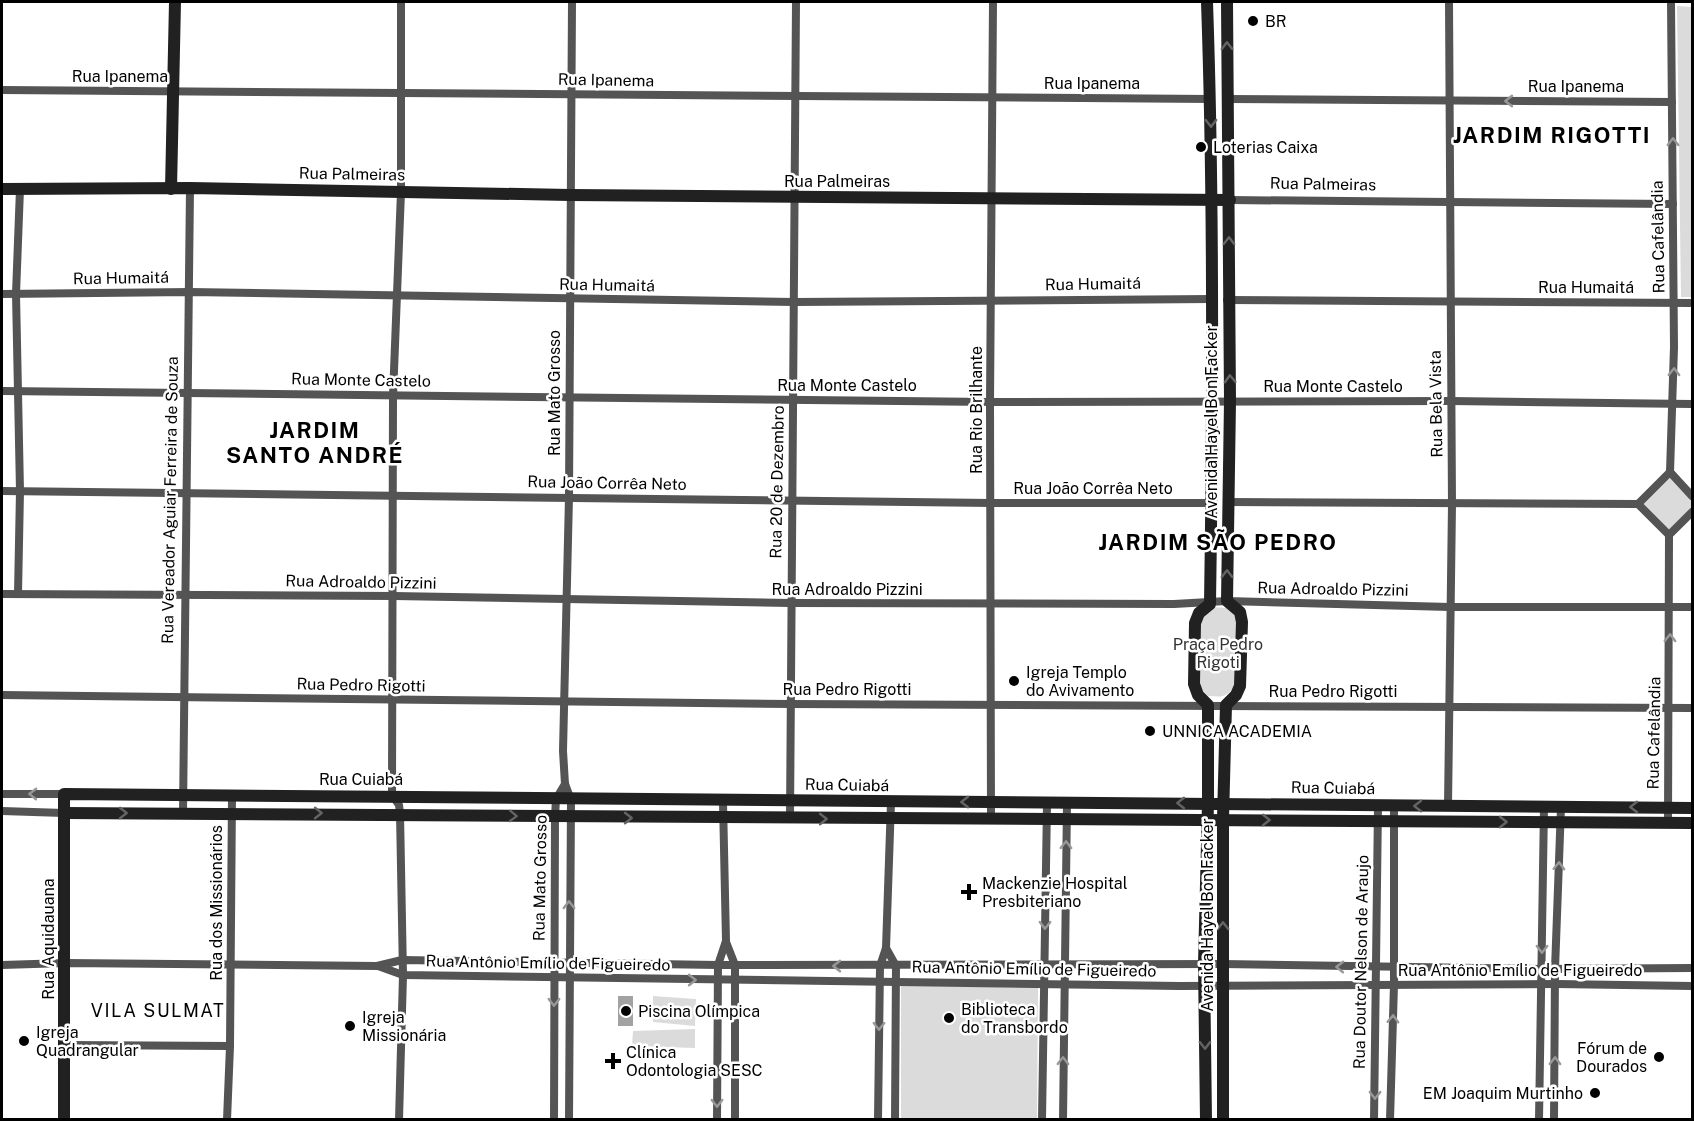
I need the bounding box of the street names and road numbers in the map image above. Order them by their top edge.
street label: Rua Ipanema [72,67,168,86]
street label: Rua Ipanema [558,70,654,90]
street label: Rua Ipanema [1044,74,1140,93]
street label: Rua Ipanema [1528,77,1624,96]
street label: Rua Palmeiras [299,164,405,184]
street label: Rua Palmeiras [784,172,890,191]
street label: Rua Palmeiras [1270,174,1376,194]
street label: Rua Cafelândia [1648,180,1668,294]
street label: Rua Humaitá [73,268,169,288]
street label: Rua Humaitá [1045,274,1141,294]
street label: Rua Humaitá [559,275,655,295]
street label: Rua Humaitá [1538,278,1634,297]
street label: Avenida Hayel Bon Facker [1202,325,1221,519]
street label: Rua Mato Grosso [545,330,564,456]
street label: Rua Rio Brilhante [967,346,986,474]
street label: Rua Bela Vista [1426,350,1446,458]
street label: Rua Vereador Aguiar Ferreira de Souza [158,356,182,644]
street label: Rua Monte Castelo [291,369,431,391]
street label: Rua Monte Castelo [777,376,917,395]
street label: Rua Monte Castelo [1263,377,1403,396]
street label: Rua 20 de Dezembro [766,405,788,559]
street label: Rua João Corrêa Neto [527,472,687,494]
street label: Rua João Corrêa Neto [1013,479,1173,498]
street label: Rua Adroaldo Pizzini [285,571,437,593]
street label: Rua Adroaldo Pizzini [1257,578,1409,600]
street label: Rua Adroaldo Pizzini [771,580,923,599]
street label: Rua Pedro Rigotti [296,674,426,696]
street label: Rua Cafelândia [1644,676,1664,790]
street label: Rua Pedro Rigotti [782,680,912,699]
street label: Rua Pedro Rigotti [1268,682,1398,701]
street label: Rua Cuiabá [319,770,403,789]
street label: Rua Cuiabá [805,775,889,795]
street label: Rua Cuiabá [1291,778,1375,798]
street label: Rua Mato Grosso [529,815,551,941]
street label: Avenida Hayel Bon Facker [1198,818,1217,1012]
street label: Rua dos Missionários [207,825,226,981]
street label: Rua Doutor Nelson de Araujo [1350,855,1372,1069]
street label: Rua Aquidauana [39,878,58,1000]
street label: Rua Antônio Emílio de Figueiredo [426,951,670,975]
street label: Rua Antônio Emílio de Figueiredo [912,957,1156,981]
street label: Rua Antônio Emílio de Figueiredo [1398,961,1642,980]

